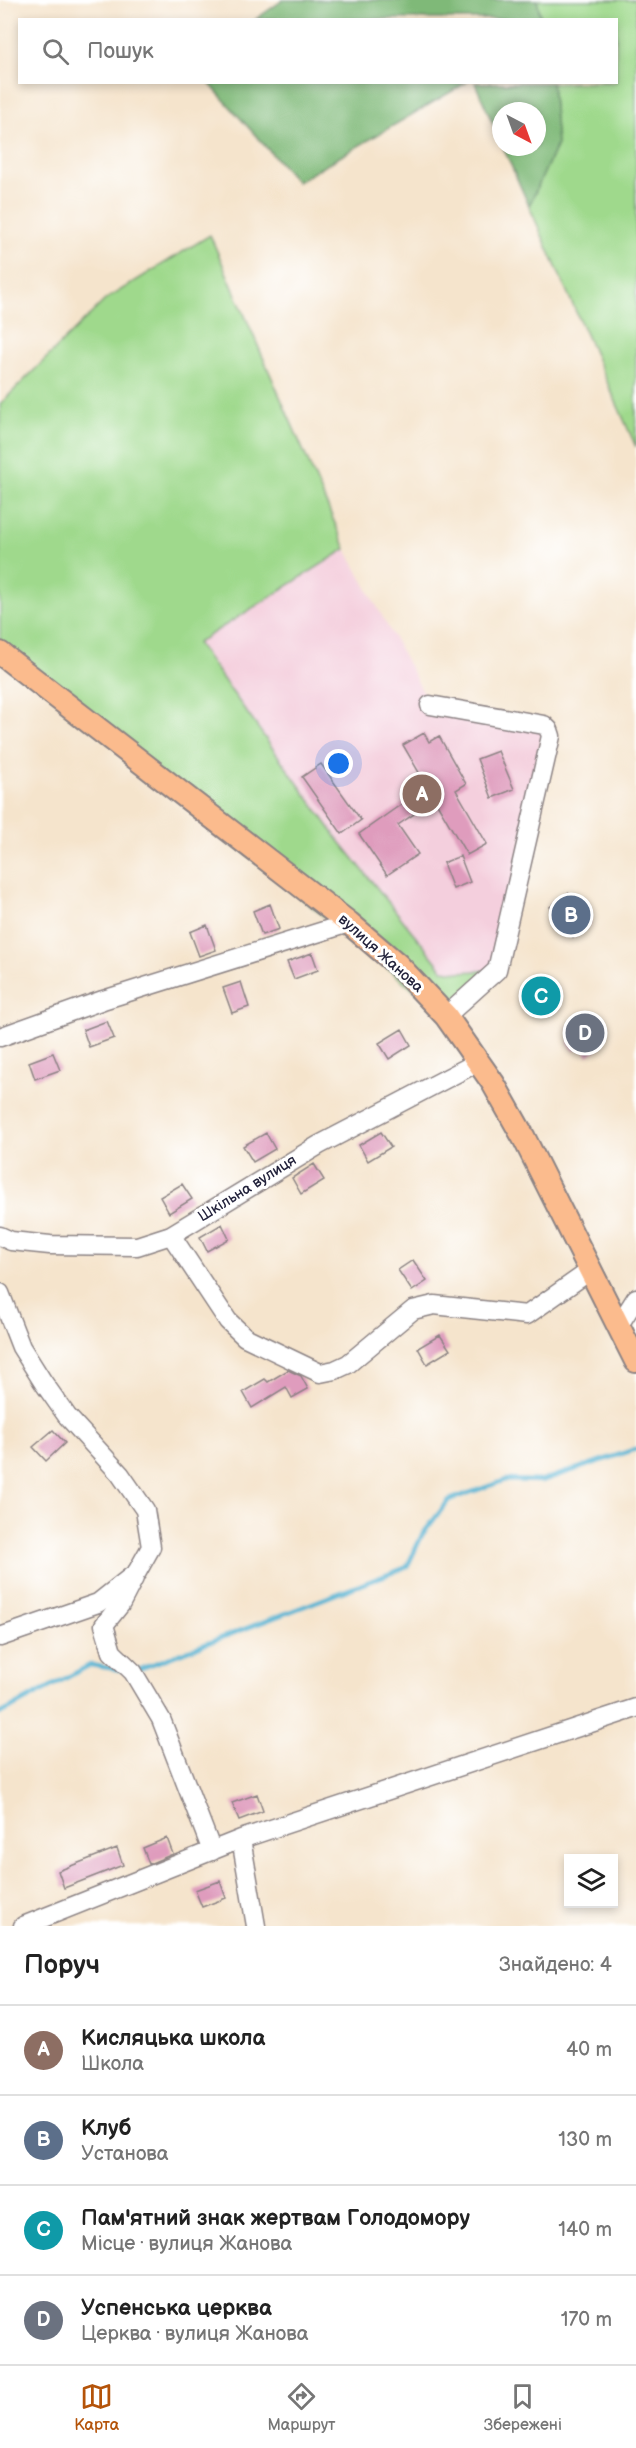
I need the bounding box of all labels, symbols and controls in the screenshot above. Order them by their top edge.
search box [18,18,618,84]
icon: search [39,35,72,68]
text: Пошук [87,38,154,65]
north arrow [492,102,546,156]
your location [324,749,353,778]
pin: A [402,772,442,816]
pin: B [552,892,590,938]
street label: вулиця Жанова [334,910,427,997]
pin: C [522,974,560,1018]
pin: D [566,1010,604,1056]
street label: Шкільна вулиця [195,1151,300,1226]
map controls [564,1854,618,1908]
button: layers [564,1854,618,1908]
text: Поруч [24,1950,100,1981]
text: Знайдено: 4 [499,1953,612,1977]
text: Кисляцька школа [81,2025,265,2052]
text: A [37,2038,50,2062]
text: 40 m [566,2038,612,2062]
text: Школа [81,2052,144,2076]
text: Клуб [81,2115,132,2142]
text: B [36,2128,51,2152]
text: 130 m [558,2128,612,2152]
text: Установа [81,2142,169,2166]
text: Пам'ятний знак жертвам Голодомору [81,2205,470,2232]
text: C [36,2218,51,2242]
text: 140 m [558,2218,612,2242]
text: Місце · вулиця Жанова [81,2232,292,2256]
text: Успенська церква [81,2295,272,2322]
text: D [37,2308,50,2332]
text: 170 m [561,2308,612,2332]
text: Церква · вулиця Жанова [81,2322,309,2346]
tab: Карта [74,2380,119,2435]
tab: Маршрут [267,2380,336,2435]
tab: Збережені [484,2380,562,2435]

